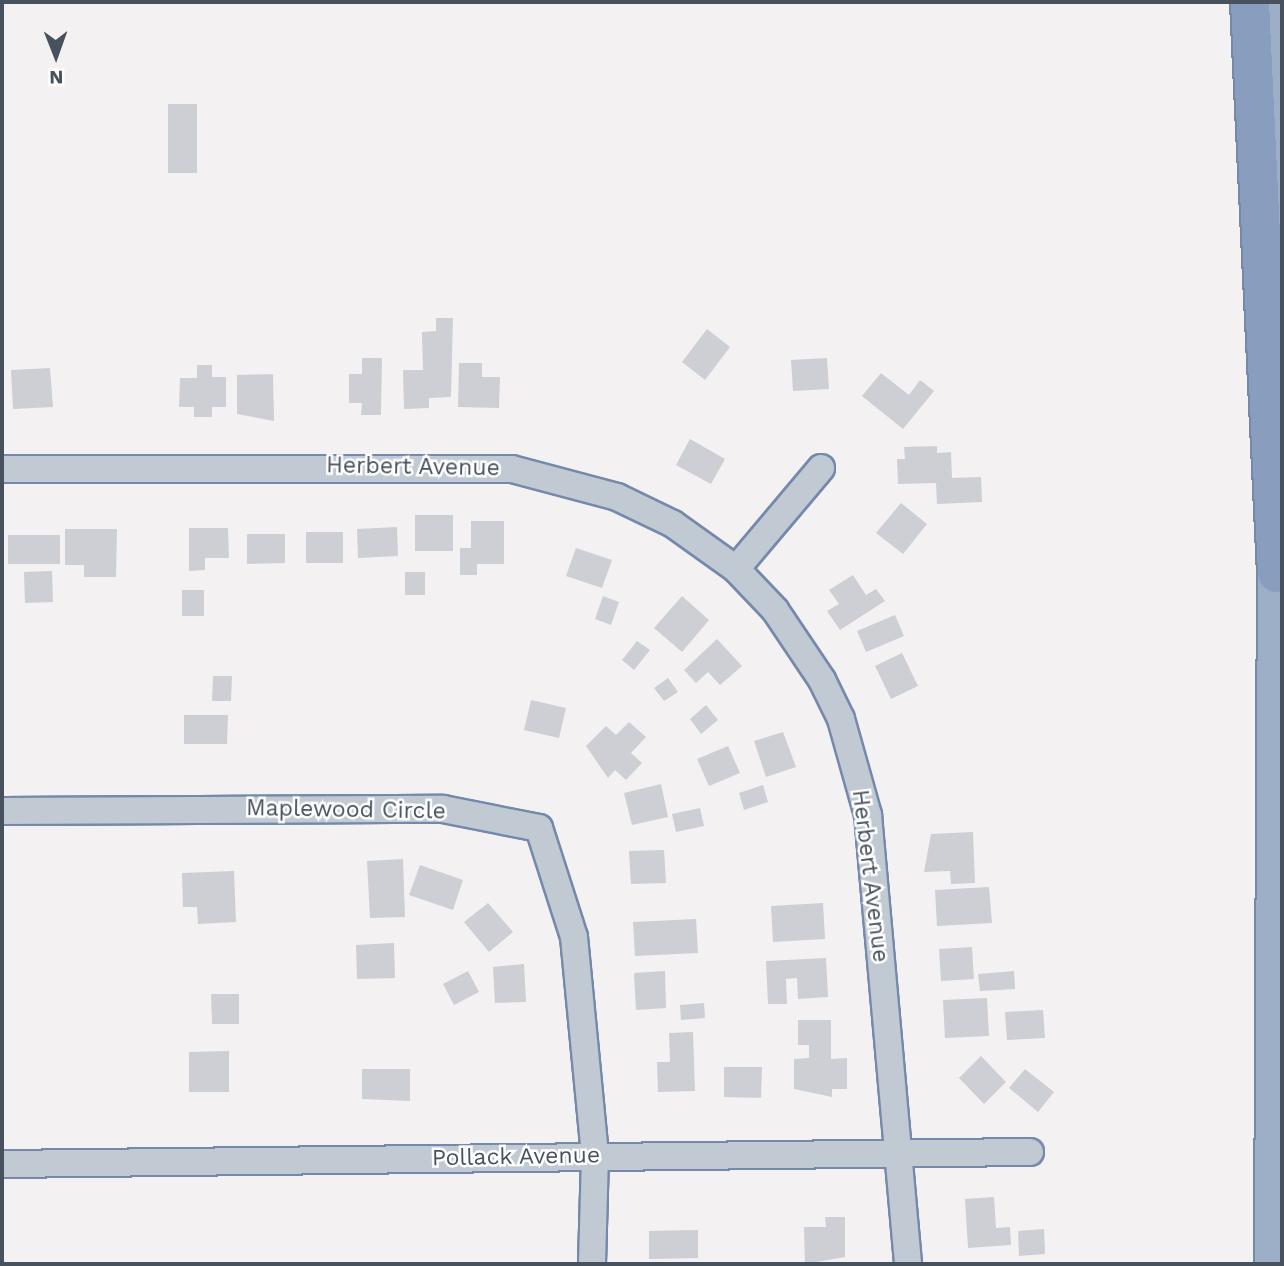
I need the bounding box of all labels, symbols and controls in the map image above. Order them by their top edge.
north arrow [21,21,91,91]
text: N [49,66,64,89]
street label: Herbert Avenue [325,452,501,482]
street label: Herbert Avenue [846,788,894,964]
street label: Maplewood Circle [246,794,446,826]
street label: Pollack Avenue [431,1142,601,1172]

